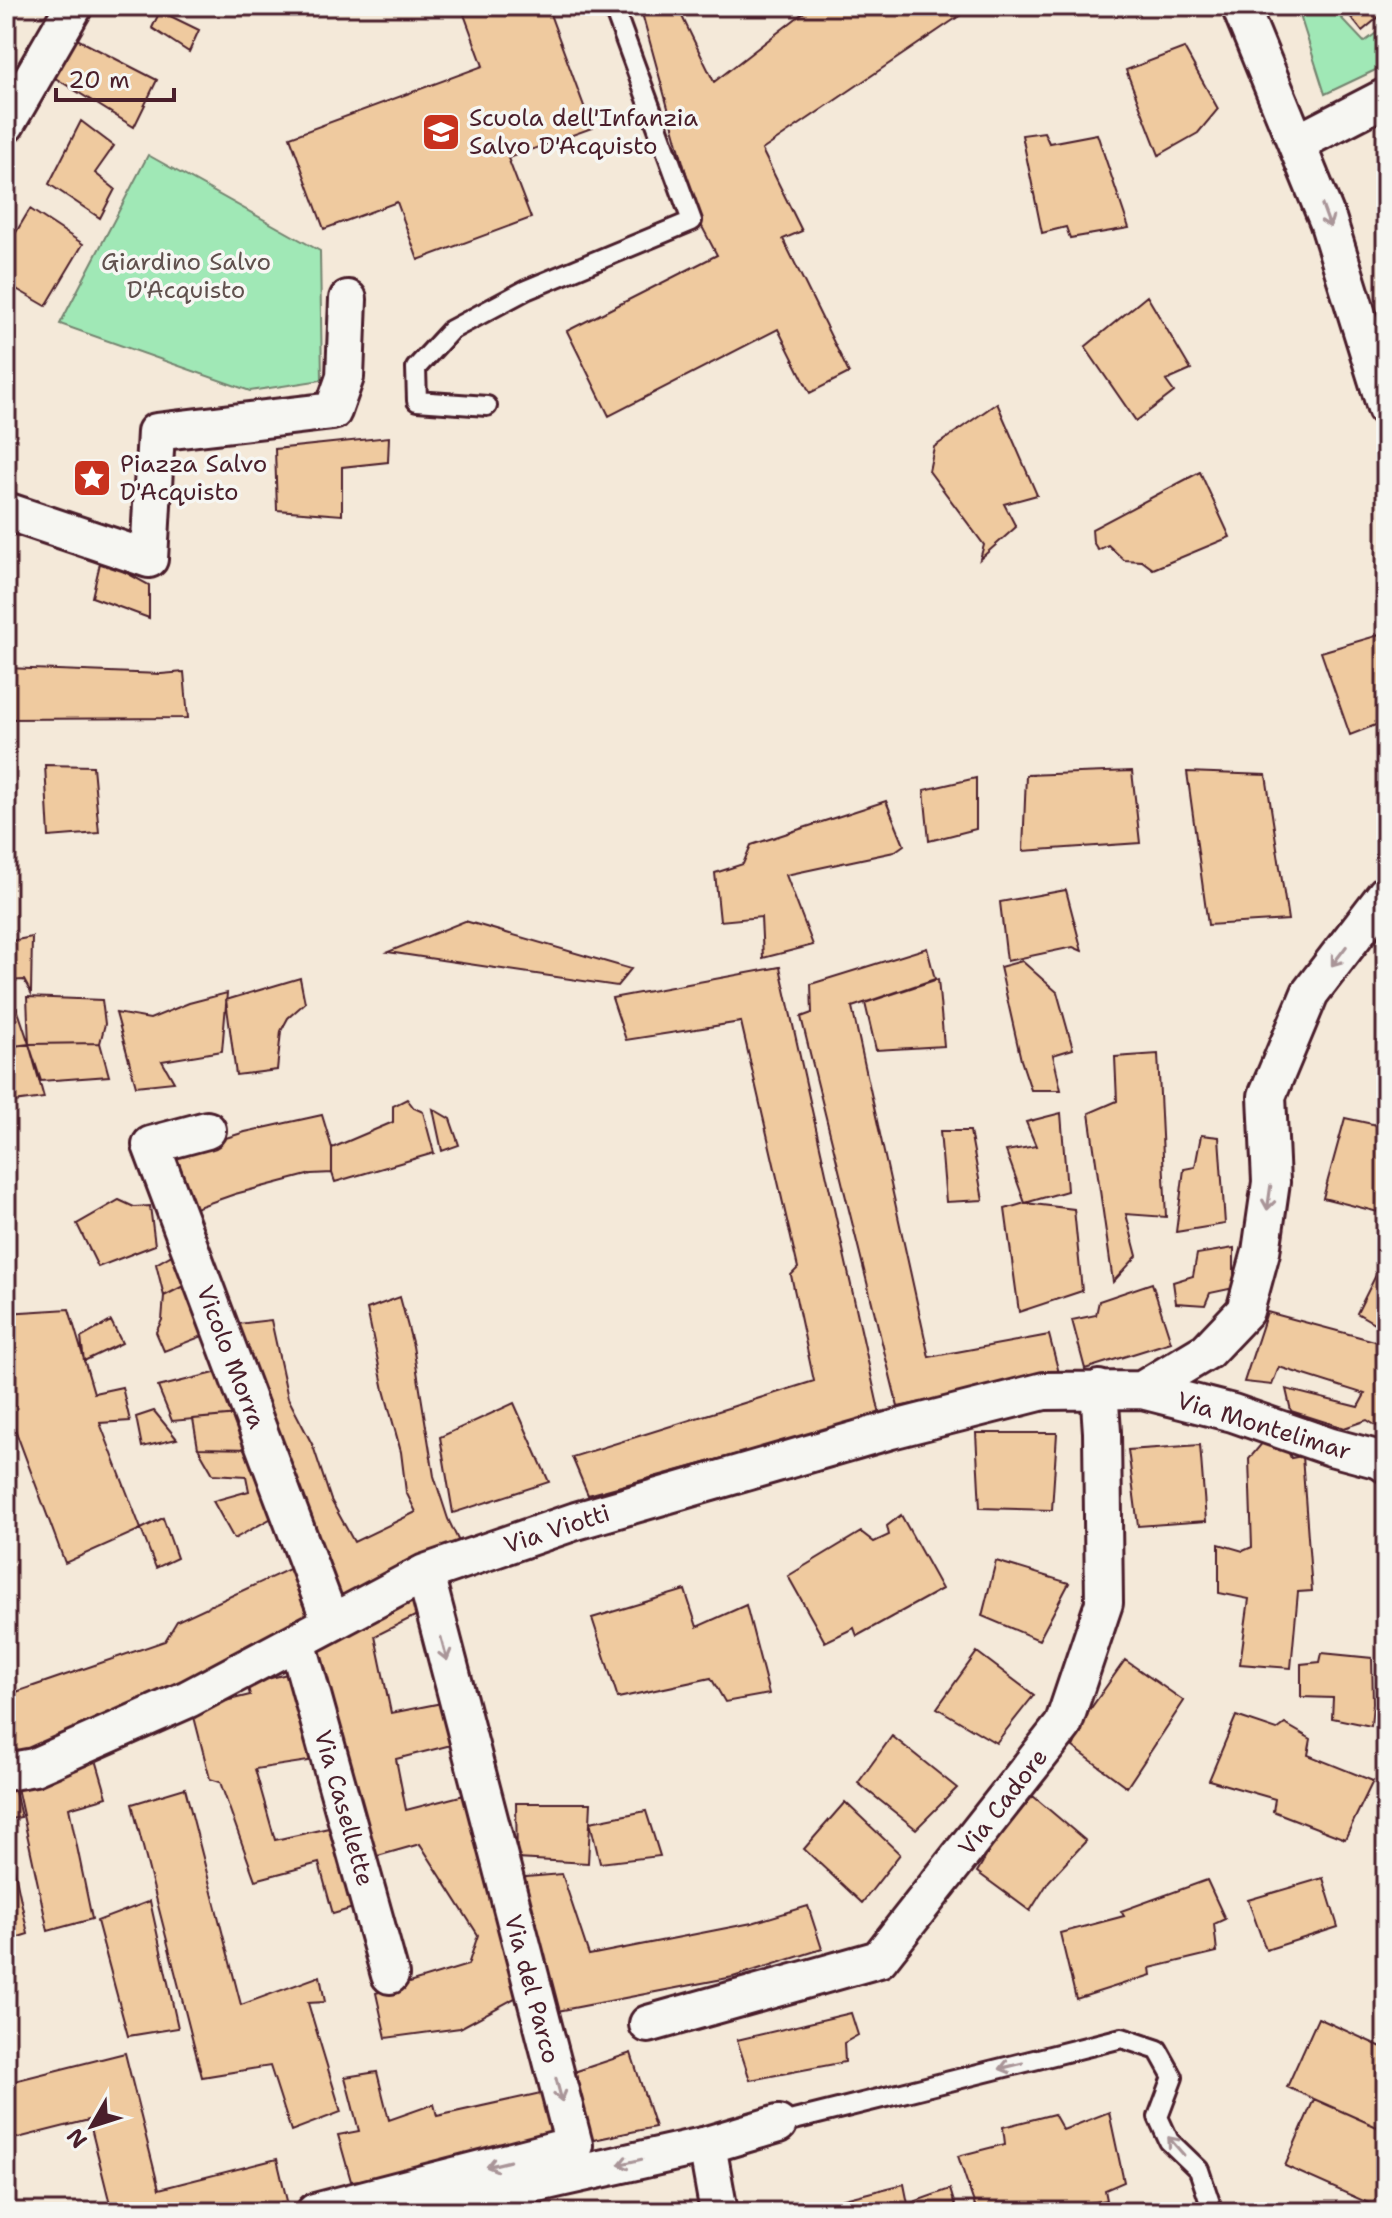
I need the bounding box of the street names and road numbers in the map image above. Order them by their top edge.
street label: Vicolo Morra [189,1281,273,1433]
street label: Via Montelimar [1173,1384,1355,1468]
street label: Via Viotti [500,1497,614,1561]
street label: Via Casellette [306,1726,382,1890]
street label: Via Cadore [951,1742,1055,1862]
street label: Via del Parco [497,1911,567,2067]

